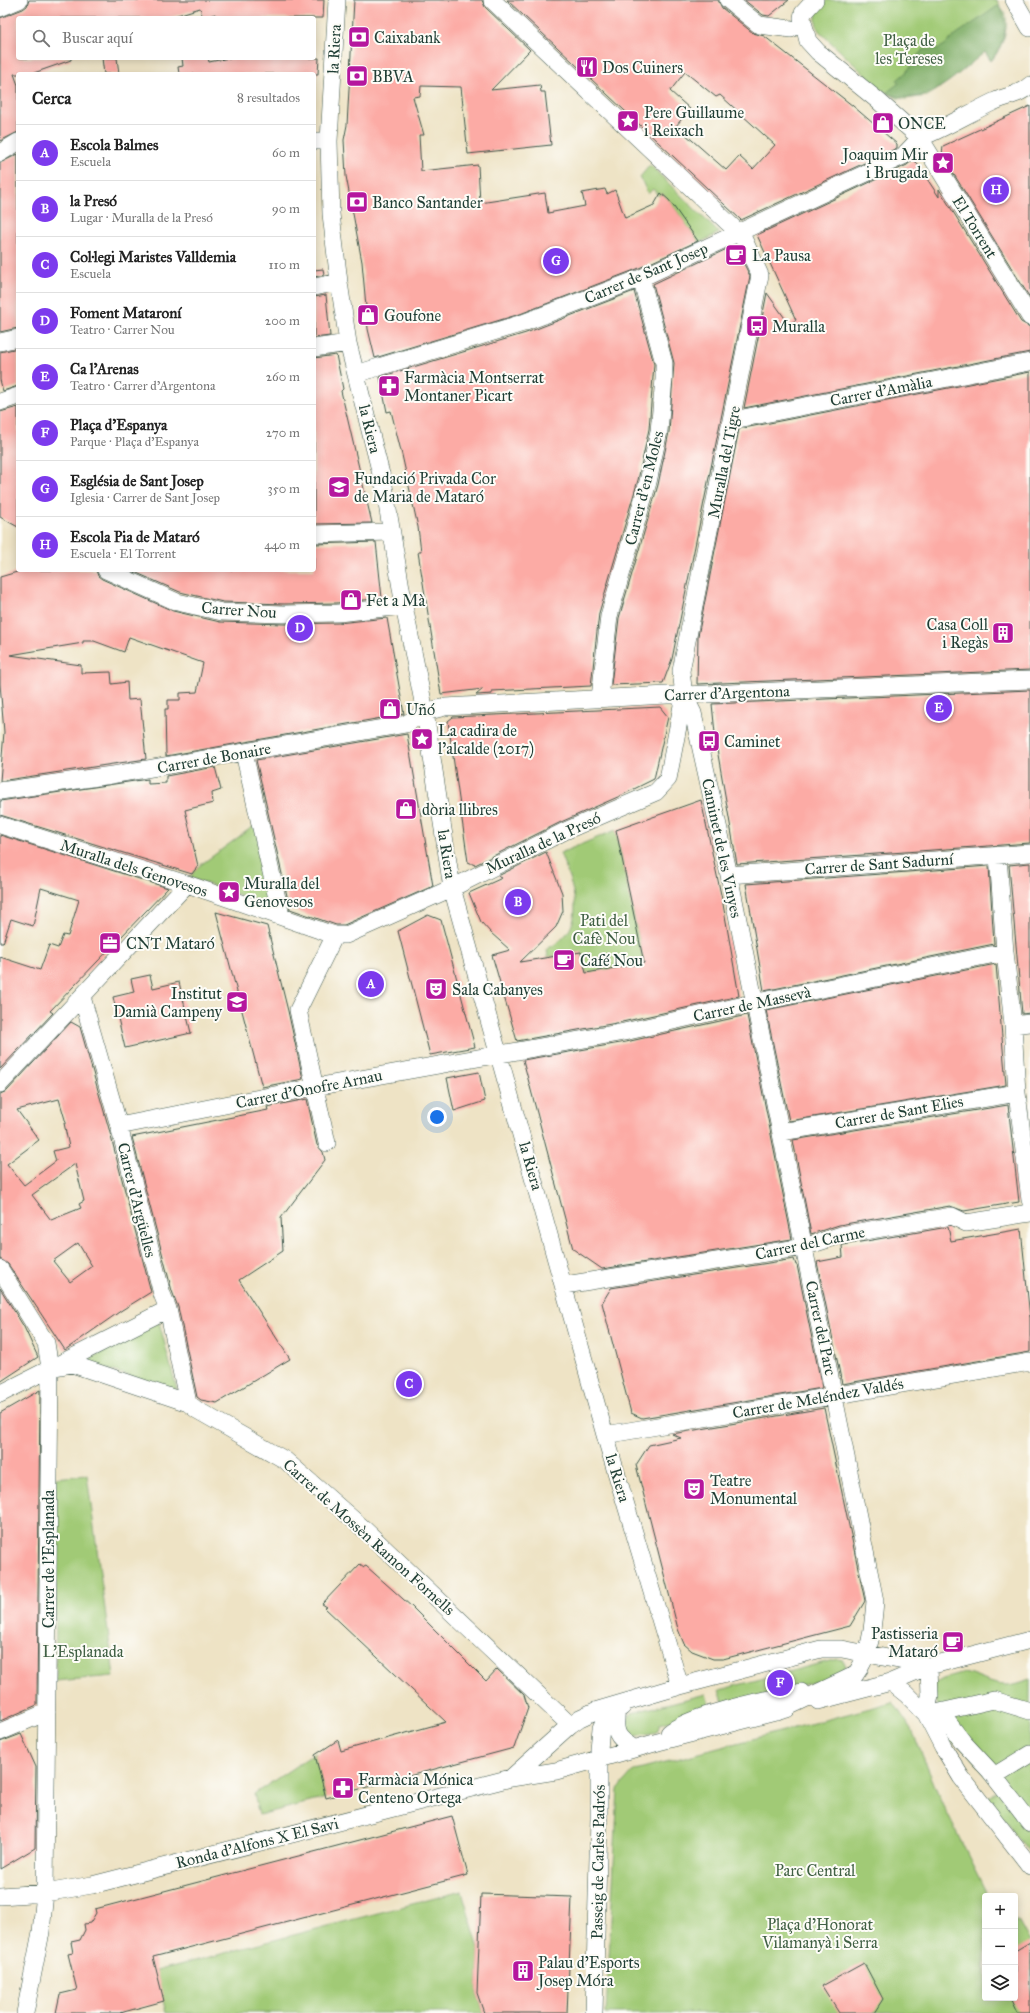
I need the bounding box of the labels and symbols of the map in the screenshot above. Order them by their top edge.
street label: la Riera [323,24,345,74]
bank icon: Caixabank [346,24,372,50]
place label: Caixabank [374,28,441,47]
park label: Plaça de les Tereses [875,31,943,68]
restaurant icon: Dos Cuiners [574,54,600,80]
place label: Dos Cuiners [602,58,683,77]
bank icon: BBVA [344,63,370,89]
place label: BBVA [372,67,414,86]
place label: Pere Guillaume i Reixach [644,103,744,140]
place icon: Pere Guillaume i Reixach [615,108,641,134]
shop icon: ONCE [870,110,896,136]
place label: ONCE [898,114,946,133]
place label: Joaquim Mir i Brugada [841,145,928,183]
place icon: Joaquim Mir i Brugada [930,150,956,176]
pin: H [983,175,1009,205]
bank icon: Banco Santander [344,189,370,215]
street label: El Torrent [948,192,1002,262]
place label: Banco Santander [372,193,483,212]
street label: Carrer de Sant Josep [581,238,711,309]
cafe icon: La Pausa [723,242,749,268]
pin: G [543,246,569,276]
place label: La Pausa [752,246,811,265]
shop icon: Goufone [355,302,381,328]
place label: Goufone [384,306,442,325]
bus stop icon: Muralla [744,313,770,339]
place label: Muralla [772,317,825,336]
place label: Farmàcia Montserrat Montaner Picart [404,368,544,405]
street label: Carrer d'Amàlia [828,372,934,410]
pharmacy icon: Farmàcia Montserrat Montaner Picart [376,373,402,399]
street label: la Riera [355,403,385,456]
street label: Muralla del Tigre [704,404,745,520]
street label: Carrer d'en Moles [621,429,667,547]
place label: Fundació Privada Cor de Maria de Mataró [354,469,496,506]
school or university icon: Fundació Privada Cor de Maria de Mataró [326,474,352,500]
shop icon: Fet a Mà [338,587,364,613]
place label: Fet a Mà [366,591,426,610]
street label: Carrer Nou [201,598,278,622]
pin: D [287,613,313,643]
place label: Casa Coll i Regàs [927,615,989,653]
building icon: Casa Coll i Regàs [990,620,1016,646]
street label: Carrer d'Argentona [664,681,790,706]
pin: E [926,693,952,723]
shop icon: Uñó [377,696,403,722]
place label: Uñó [406,700,435,719]
place label: La cadira de l'alcalde (2017) [438,721,534,759]
place icon: La cadira de l'alcalde (2017) [409,726,435,752]
bus stop icon: Caminet [696,728,722,754]
place label: Caminet [724,732,781,751]
street label: Carrer de Bonaire [156,739,273,777]
street label: Caminet de les Vinyes [698,777,746,920]
shop icon: dòria llibres [393,796,419,822]
place label: dòria llibres [422,800,498,819]
street label: Muralla de la Presó [482,808,604,878]
street label: la Riera [434,828,460,880]
street label: Muralla dels Genovesos [58,835,210,901]
street label: Carrer de Sant Sadurní [804,849,955,879]
place label: Muralla del Genovesos [244,874,320,911]
place icon: Muralla del Genovesos [216,879,242,905]
pin: B [505,887,531,917]
park label: Pati del Cafè Nou [572,911,636,948]
office icon: CNT Mataró [97,930,123,956]
place label: CNT Mataró [126,934,215,953]
cafe icon: Café Nou [551,947,577,973]
place label: Café Nou [580,951,644,970]
pin: A [358,969,384,999]
theatre icon: Sala Cabanyes [423,976,449,1002]
place label: Sala Cabanyes [452,980,543,999]
street label: Carrer de Massevà [691,982,813,1026]
place label: Institut Damià Campeny [113,984,223,1021]
school or university icon: Institut Damià Campeny [224,989,250,1015]
street label: Carrer d'Onofre Arnau [234,1065,384,1113]
street label: Carrer de Sant Elies [833,1091,965,1133]
your location [427,1107,447,1127]
street label: la Riera [515,1140,547,1193]
street label: Carrer d'Argüelles [113,1141,160,1260]
street label: Carrer del Carme [753,1222,867,1264]
street label: Carrer del Parc [802,1279,840,1377]
pin: C [396,1369,422,1399]
street label: Carrer de Meléndez Valdés [731,1374,905,1422]
street label: la Riera [602,1452,634,1505]
street label: Carrer de Mossèn Ramon Fornells [279,1455,459,1619]
place label: Teatre Monumental [710,1471,798,1508]
theatre icon: Teatre Monumental [681,1476,707,1502]
street label: Carrer de l'Esplanada [39,1489,58,1628]
place label: Pastisseria Mataró [871,1624,938,1661]
cafe icon: Pastisseria Mataró [940,1629,966,1655]
park label: L'Esplanada [42,1642,124,1661]
pin: F [767,1668,793,1698]
place label: Farmàcia Mónica Centeno Ortega [358,1770,474,1808]
pharmacy icon: Farmàcia Mónica Centeno Ortega [330,1775,356,1801]
street label: Passeig de Carles Padrós [587,1784,610,1940]
street label: Ronda d'Alfons X El Savi [174,1813,341,1872]
park label: Parc Central [775,1861,856,1880]
park label: Plaça d'Honorat Vilamanyà i Serra [761,1915,878,1952]
place label: Palau d'Esports Josep Móra [536,1953,640,1991]
building icon: Palau d'Esports Josep Móra [510,1958,536,1984]

